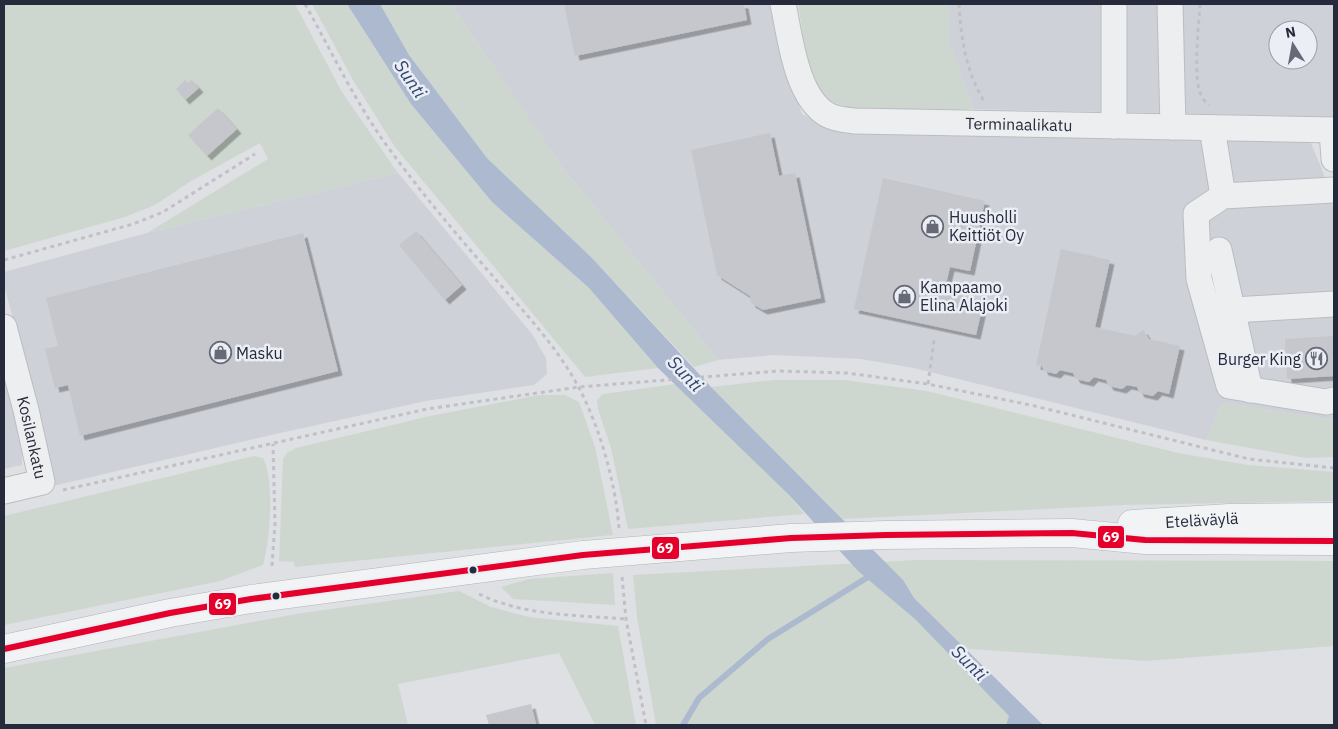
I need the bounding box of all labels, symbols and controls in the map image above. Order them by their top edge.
north arrow [1268,20,1318,70]
text: N [1284,22,1297,42]
water label: Sunti [389,55,432,102]
street label: Terminaalikatu [965,113,1073,135]
place label: Huusholli Keittiöt Oy [949,207,1024,245]
shop icon: Huusholli Keittiöt Oy [921,214,945,238]
place label: Kampaamo Elina Alajoki [920,277,1008,315]
shop icon: Kampaamo Elina Alajoki [892,284,916,308]
shop icon: Masku [208,341,232,365]
place label: Masku [236,343,283,363]
restaurant icon: Burger King [1305,347,1329,371]
place label: Burger King [1217,349,1302,369]
water label: Sunti [663,351,708,397]
street label: Kosilankatu [13,394,51,481]
street label: Eteläväylä [1165,508,1239,532]
line badge: 69 [1097,525,1125,549]
text: 69 [1103,528,1119,546]
line badge: 69 [651,536,680,560]
text: 69 [657,539,673,557]
unlabelled marker [468,565,478,575]
unlabelled marker [271,591,281,601]
line badge: 69 [208,592,237,616]
text: 69 [215,595,231,613]
water label: Sunti [947,640,992,686]

